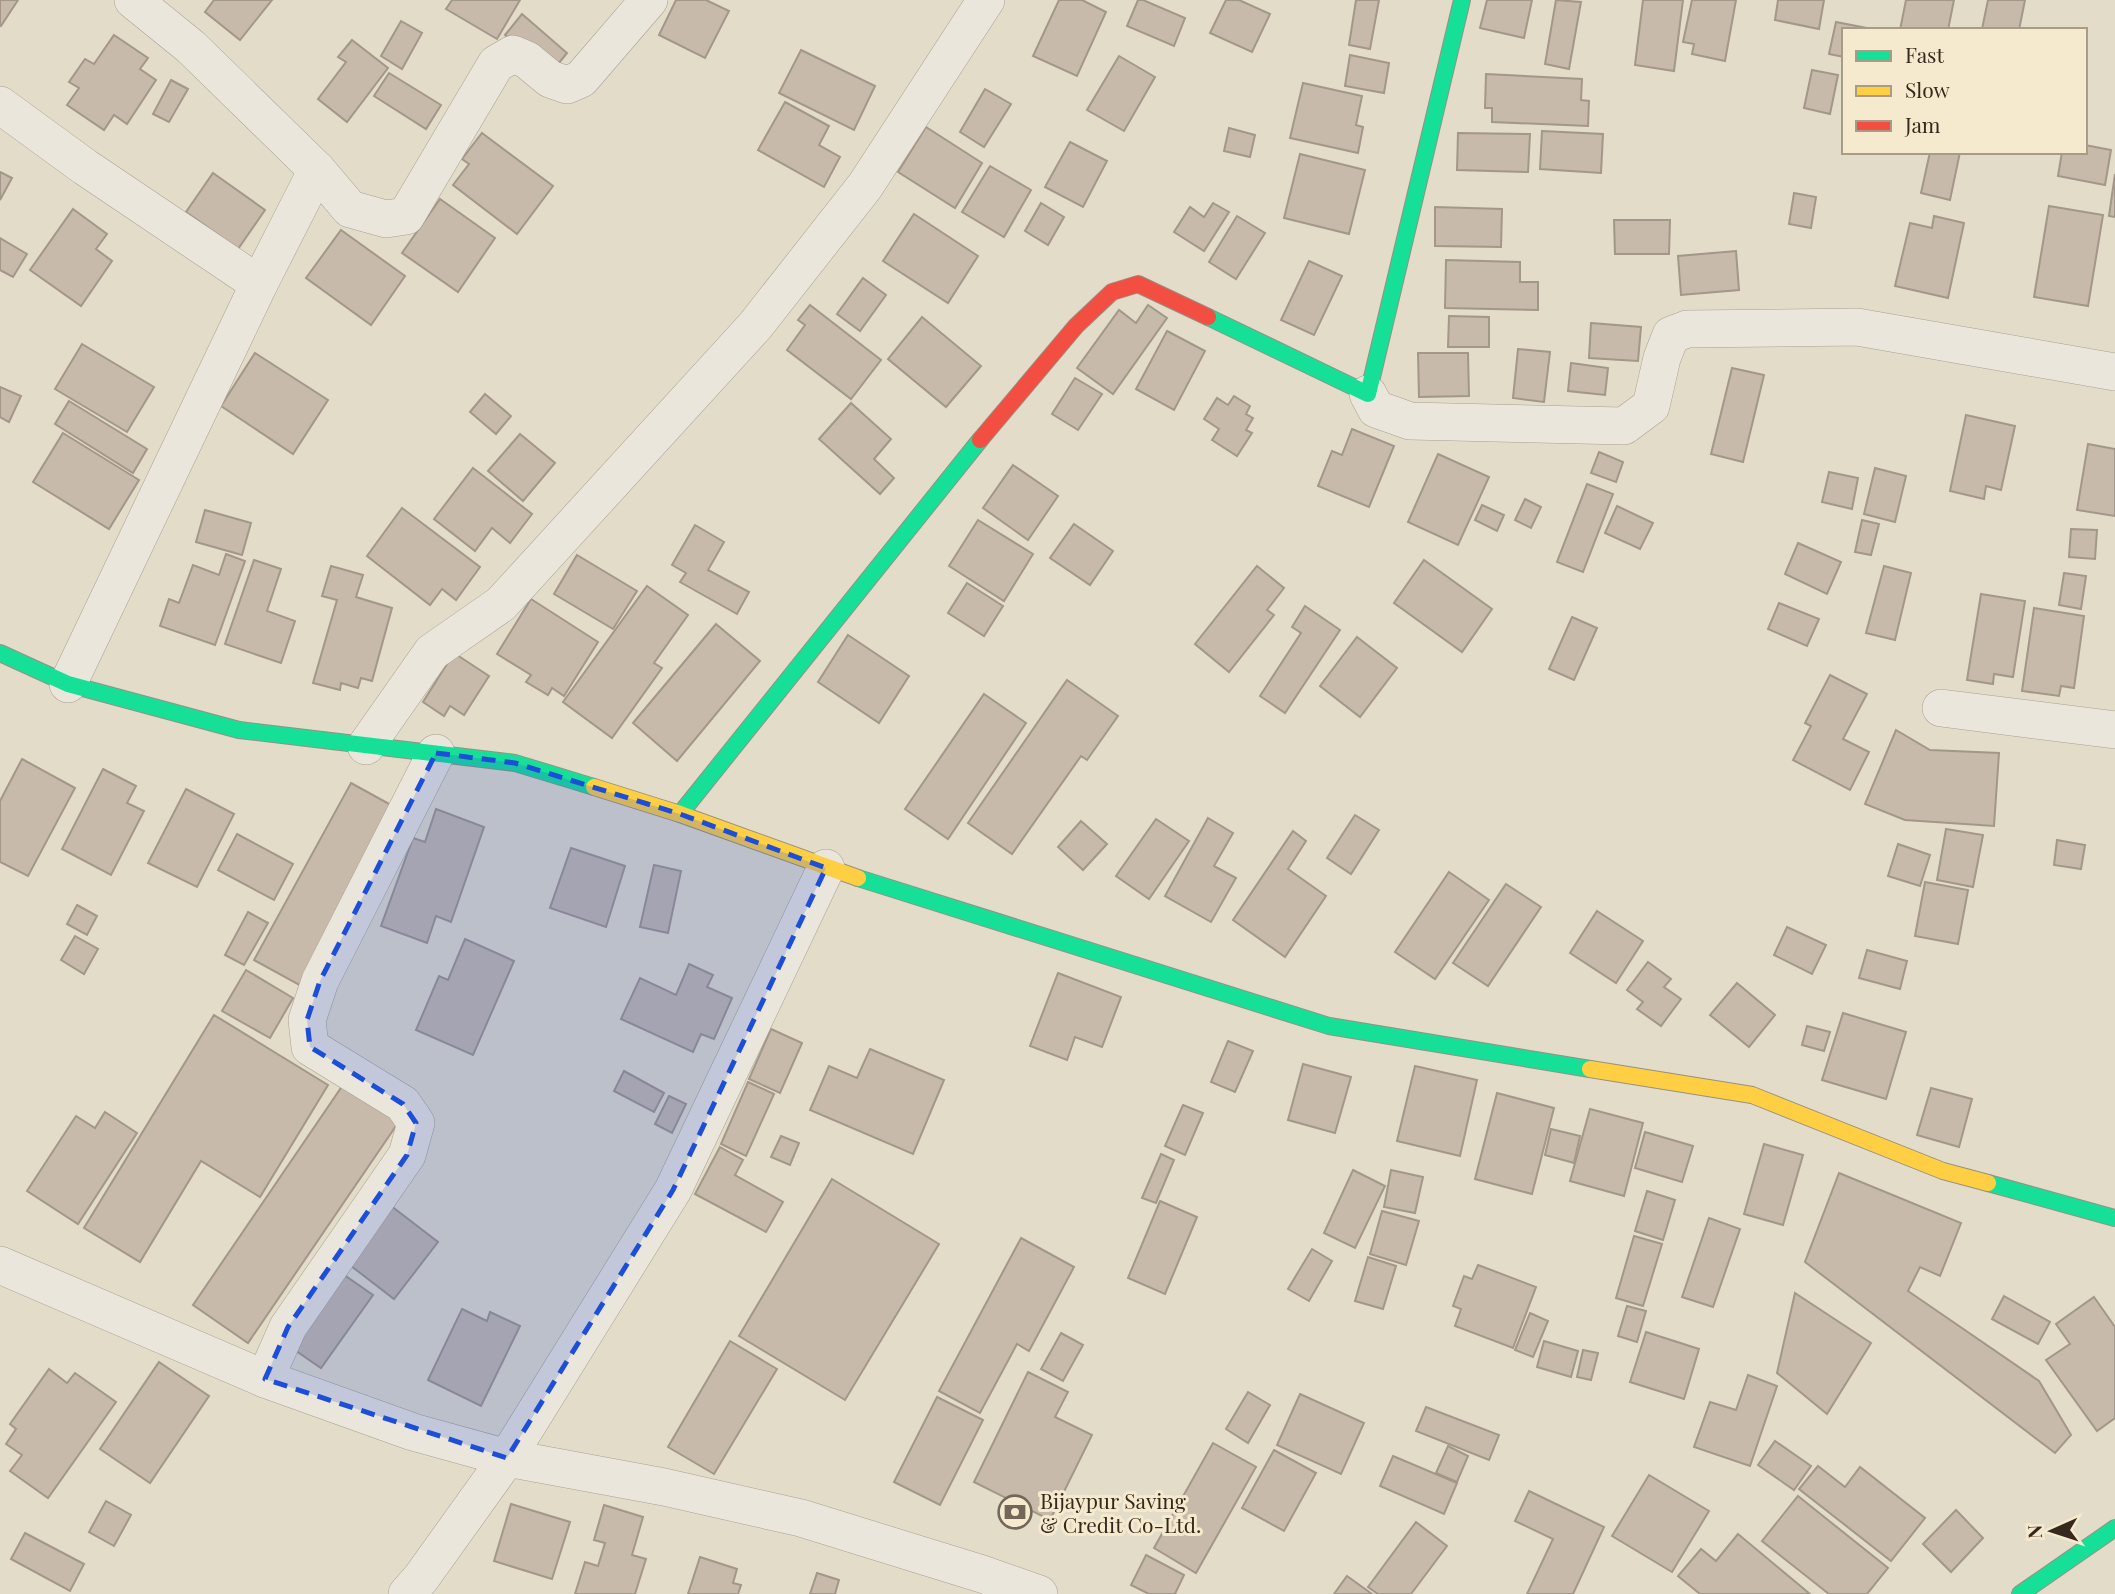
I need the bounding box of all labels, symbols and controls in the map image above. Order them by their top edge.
legend [1842,28,2087,154]
text: Fast [1905,40,1944,68]
text: Slow [1905,75,1950,103]
text: Jam [1904,110,1941,138]
place label: Bijaypur Saving & Credit Co-Ltd. [1040,1486,1201,1538]
bank icon: Bijaypur Saving & Credit Co-Ltd. [996,1493,1034,1531]
north arrow [2017,1496,2087,1566]
text: N [2021,1524,2047,1539]

